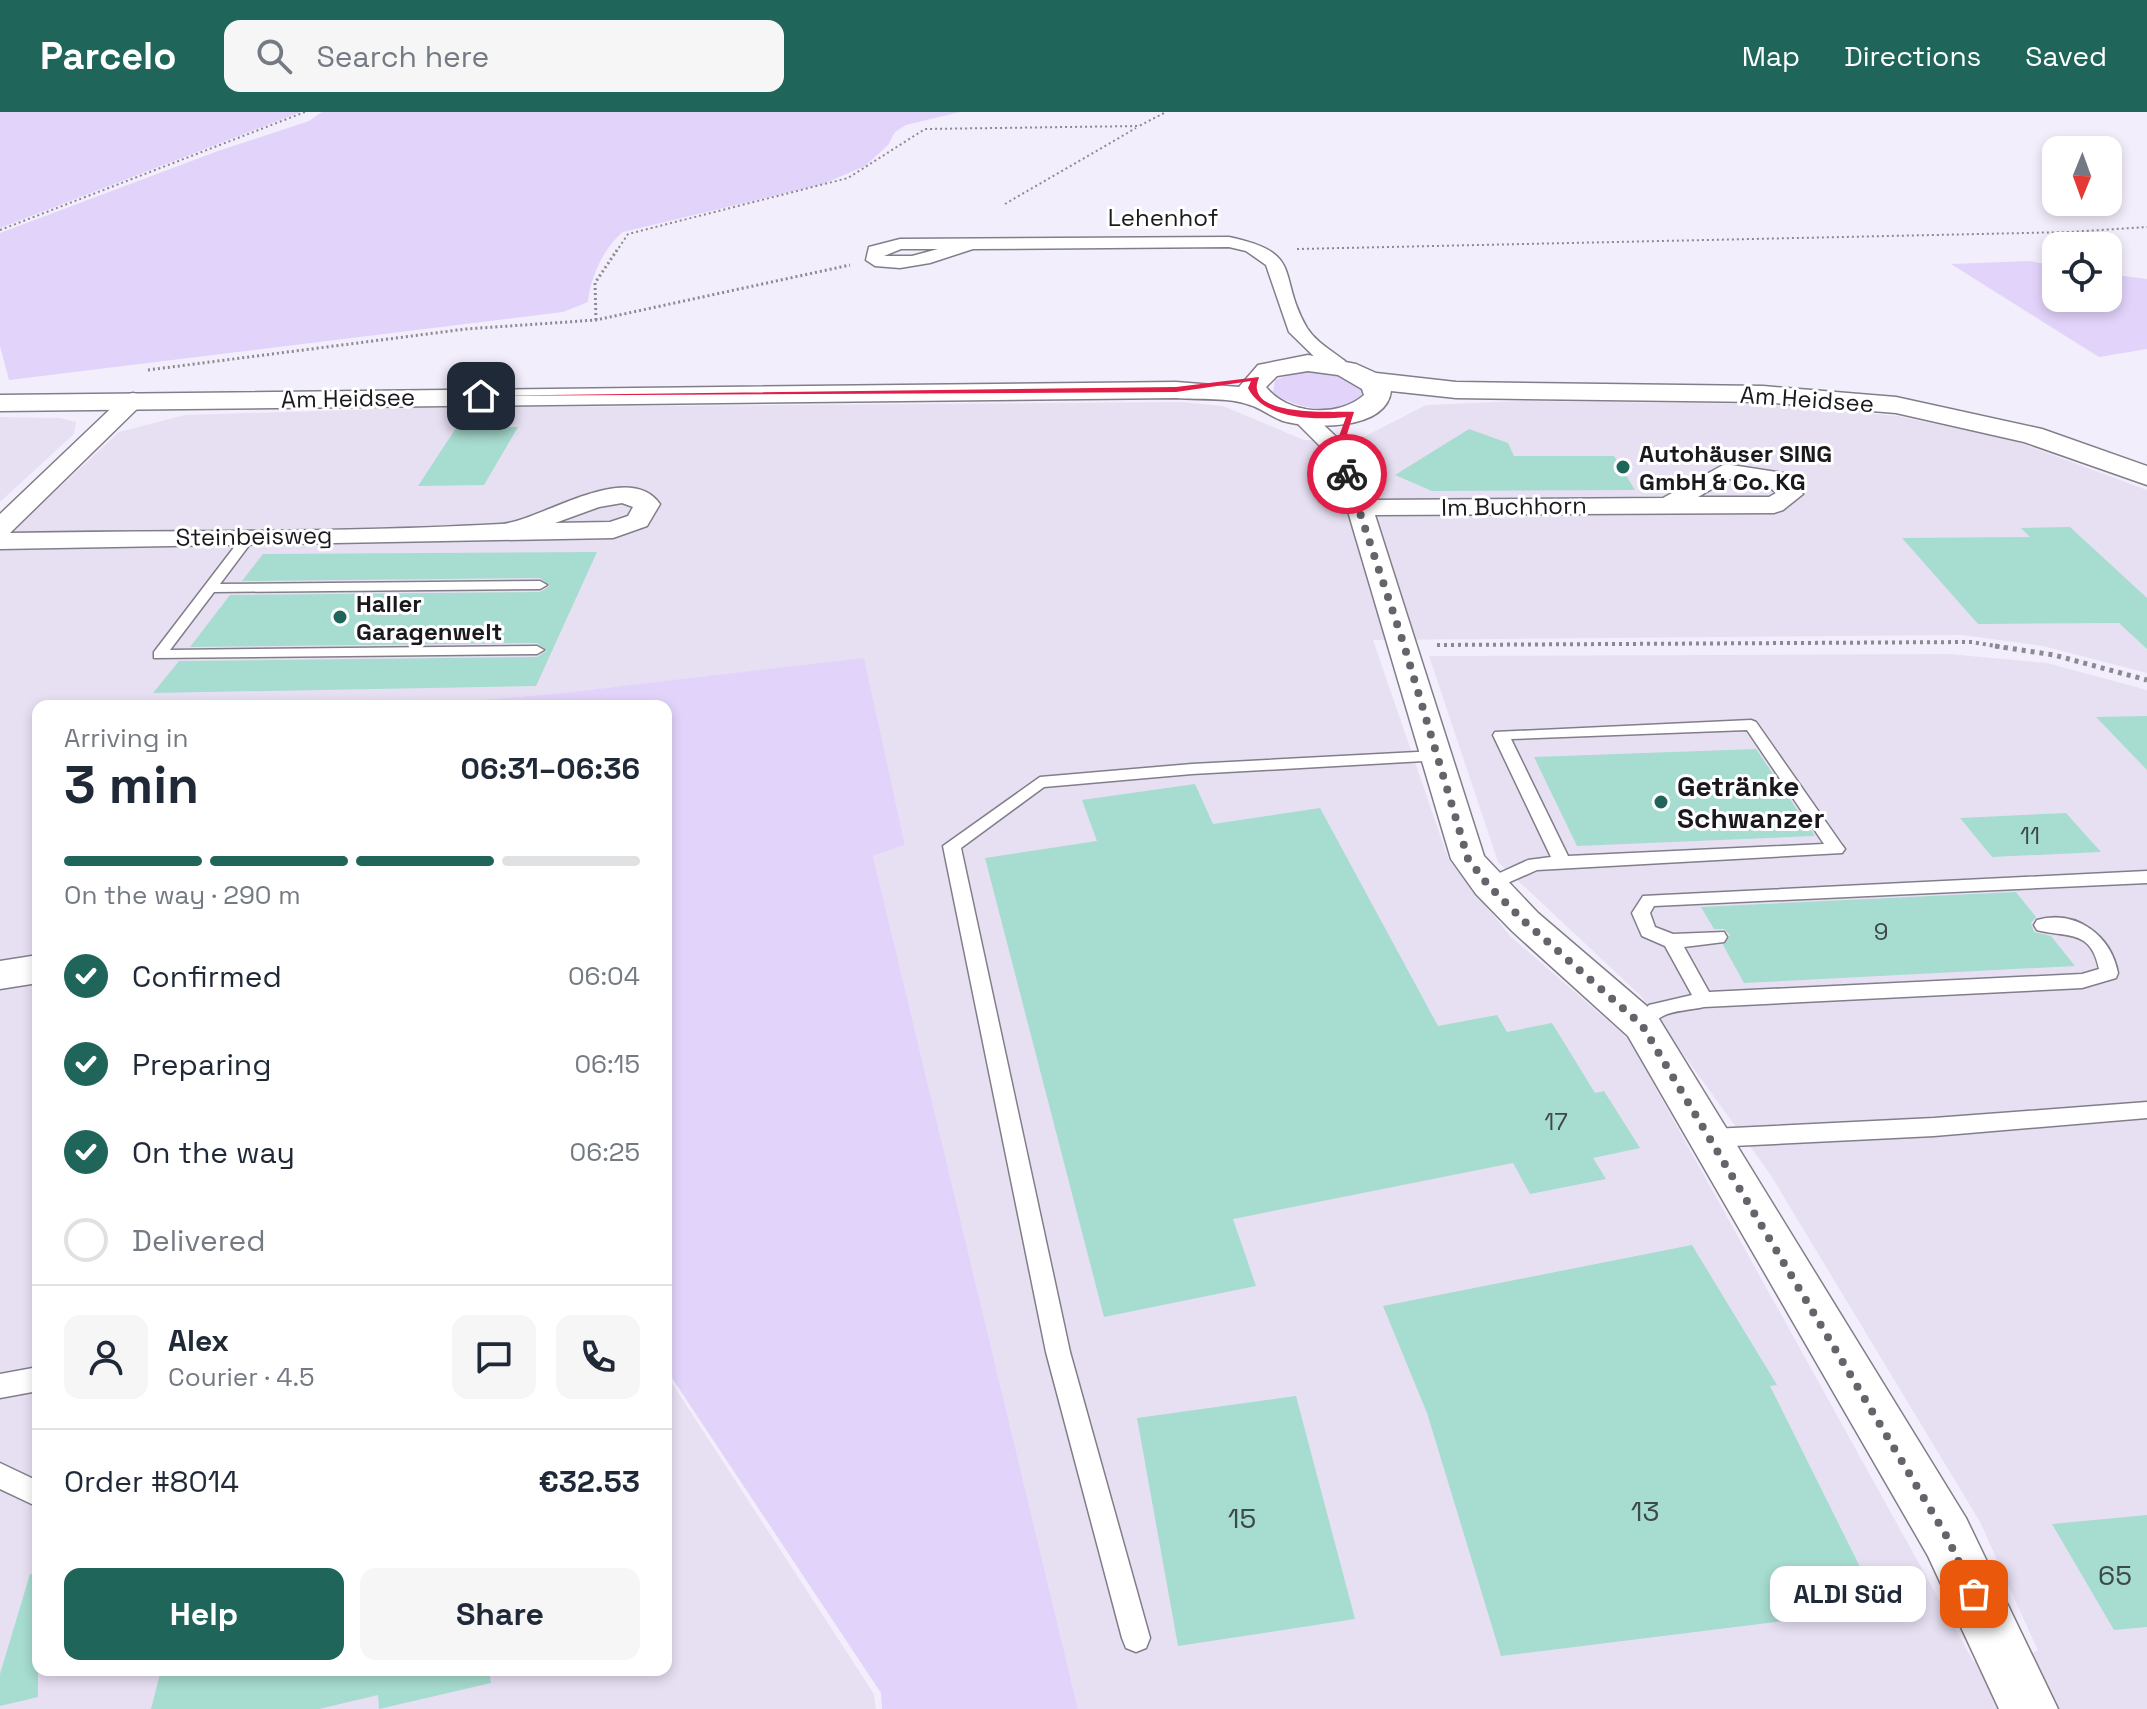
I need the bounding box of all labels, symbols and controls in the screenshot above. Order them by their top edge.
search box [224,20,784,92]
text: Parcelo [40,32,176,80]
icon: search [252,34,296,78]
text: Search here [316,37,489,76]
text: Map [1742,38,1800,74]
text: Directions [1844,38,1981,74]
text: Saved [2025,38,2107,74]
north arrow [2042,136,2122,216]
map controls [2042,136,2122,312]
street label: Lehenhof [1108,202,1218,233]
button: locate [2042,232,2122,312]
pin [447,362,515,430]
icon: home [459,374,503,418]
street label: Am Heidsee [1739,379,1875,419]
street label: Am Heidsee [281,381,415,415]
courier [1307,434,1387,514]
place label: Autohäuser SING GmbH & Co. KG [1639,438,1832,497]
icon: bike [1325,452,1369,496]
marker: Autohäuser SING GmbH & Co. KG [1614,458,1632,476]
street label: Im Buchhorn [1441,489,1587,523]
street label: Steinbeisweg [175,519,333,553]
place label: Haller Garagenwelt [356,588,503,647]
marker: Haller Garagenwelt [331,608,349,626]
text: Arriving in [64,721,188,755]
text: 06:31–06:36 [461,749,640,788]
text: 3 min [64,752,199,818]
place label: Getränke Schwanzer [1677,768,1825,836]
marker: Getränke Schwanzer [1652,793,1670,811]
house number: 11 [2020,820,2040,851]
text: On the way · 290 m [64,878,301,912]
house number: 9 [1874,916,1888,947]
icon: check [64,954,108,998]
text: Confirmed [132,957,282,996]
text: 06:04 [568,959,640,993]
icon: check [64,1042,108,1086]
text: Preparing [132,1045,271,1084]
text: 06:15 [574,1047,640,1081]
house number: 17 [1544,1106,1568,1137]
icon: check [64,1130,108,1174]
text: On the way [132,1133,295,1172]
text: 06:25 [570,1135,640,1169]
text: Delivered [132,1221,266,1260]
button: person [64,1315,148,1399]
button: chat [452,1315,536,1399]
button: phone [556,1315,640,1399]
text: Alex [168,1321,229,1360]
text: Courier · 4.5 [168,1360,315,1394]
text: Order #8014 [64,1462,239,1501]
text: €32.53 [538,1462,640,1501]
house number: 13 [1631,1493,1659,1529]
house number: 15 [1228,1500,1256,1536]
house number: 65 [2098,1557,2132,1593]
pin [1940,1560,2008,1628]
callout: ALDI Süd [1770,1566,1926,1622]
button: Help [64,1568,344,1660]
button: Share [360,1568,640,1660]
icon: bag [1952,1572,1996,1616]
text: ALDI Süd [1793,1577,1903,1611]

